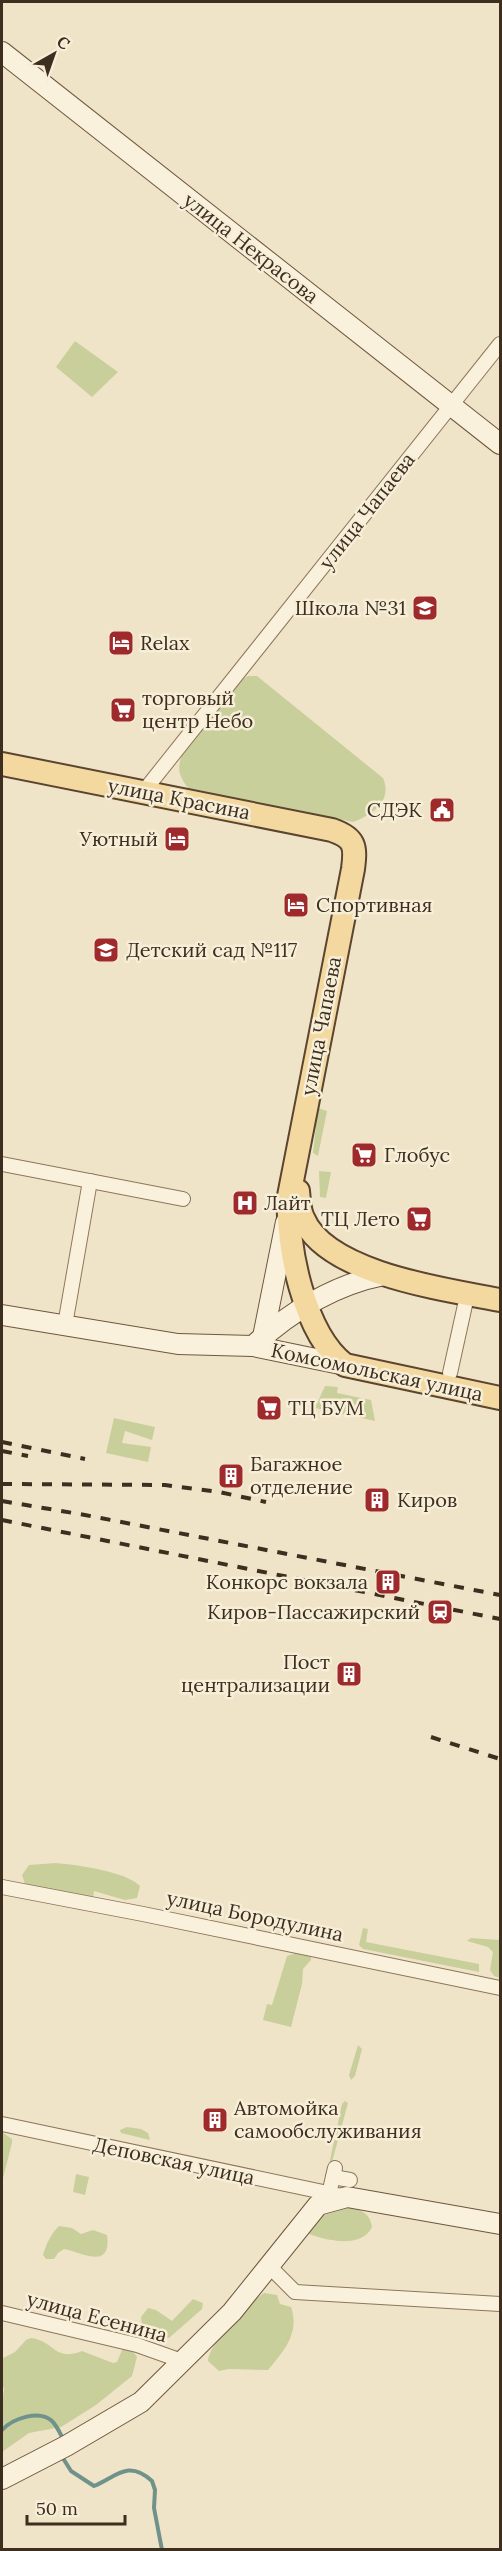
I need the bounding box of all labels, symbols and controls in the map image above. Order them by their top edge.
north arrow [24,24,84,84]
text: С [53,31,74,54]
street label: улица Некрасова [179,187,324,308]
street label: улица Чапаева [313,447,420,574]
school or university icon: Школа №31 [410,593,440,623]
place label: Школа №31 [295,595,406,620]
hotel icon: Relax [106,628,136,658]
place label: Relax [140,630,190,655]
place label: торговый центр Небо [142,685,253,733]
supermarket icon: торговый центр Небо [108,695,138,725]
street label: улица Красина [106,772,252,825]
public building icon: СДЭК [427,795,457,825]
place label: СДЭК [367,797,422,822]
hotel icon: Уютный [162,824,192,854]
place label: Уютный [79,826,158,851]
hotel icon: Спортивная [281,890,311,920]
place label: Спортивная [316,892,432,917]
school or university icon: Детский сад №117 [91,935,121,965]
place label: Детский сад №117 [126,937,297,962]
street label: улица Чапаева [295,954,346,1098]
supermarket icon: Глобус [349,1140,379,1170]
place label: Глобус [384,1142,450,1167]
hospital icon: Лайт [230,1188,260,1218]
place label: Лайт [264,1190,311,1215]
supermarket icon: ТЦ Лето [404,1204,434,1234]
place label: ТЦ Лето [321,1206,400,1231]
street label: Комсомольская улица [269,1337,485,1406]
supermarket icon: ТЦ БУМ [254,1393,284,1423]
place label: ТЦ БУМ [288,1395,364,1420]
place label: Багажное отделение [250,1451,353,1499]
building icon: Багажное отделение [216,1461,246,1491]
building icon: Киров [362,1485,392,1515]
place label: Киров [397,1487,457,1512]
building icon: Конкорс вокзала [373,1567,403,1597]
place label: Конкорс вокзала [206,1569,368,1594]
station icon: Киров-Пассажирский [425,1597,455,1627]
place label: Киров-Пассажирский [207,1599,420,1624]
place label: Пост централизации [181,1649,330,1697]
building icon: Пост централизации [334,1659,364,1689]
street label: улица Бородулина [164,1885,346,1946]
place label: Автомойка самообслуживания [233,2095,422,2143]
building icon: Автомойка самообслуживания [200,2105,230,2135]
street label: Деповская улица [91,2131,257,2190]
street label: улица Есенина [24,2286,170,2347]
scale bar [27,2488,124,2526]
text: 50 m [36,2497,78,2520]

